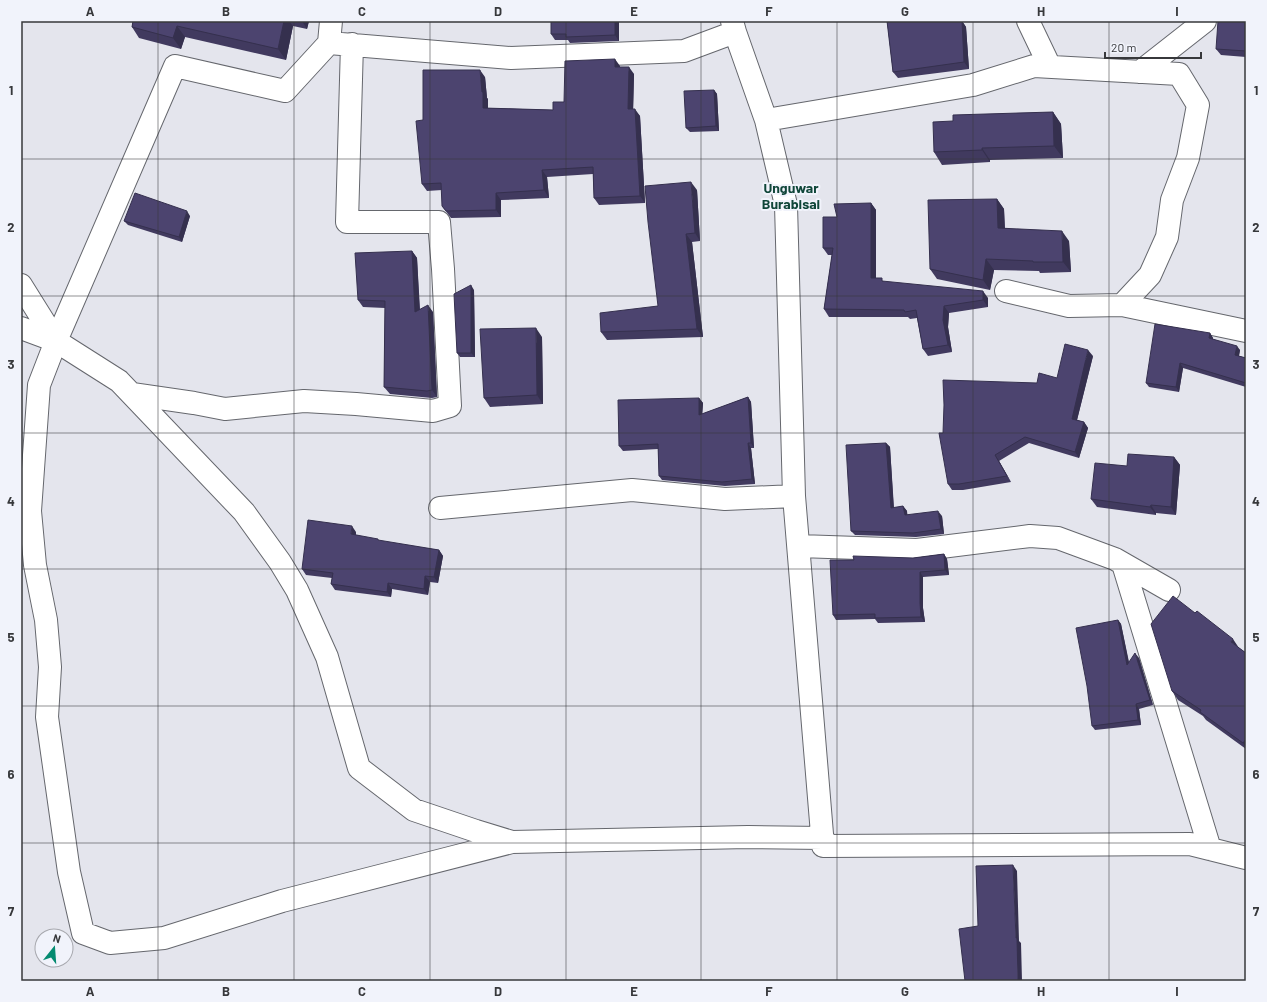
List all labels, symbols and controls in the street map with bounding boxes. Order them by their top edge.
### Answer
text: A [86,3,95,19]
text: B [222,3,230,19]
text: C [358,3,366,19]
text: D [494,3,502,19]
text: E [630,3,638,19]
text: F [765,3,773,19]
text: G [901,3,909,19]
text: H [1037,3,1045,19]
text: I [1175,3,1179,19]
scale bar [1105,34,1201,60]
text: 20 m [1111,40,1137,54]
text: 1 [9,82,13,98]
text: 1 [1254,82,1258,98]
district label: Unguwar Burabisai [762,179,820,212]
text: 2 [7,219,15,235]
text: 2 [1252,219,1260,235]
text: 3 [7,356,15,372]
text: 3 [1252,356,1260,372]
text: 4 [7,493,15,509]
text: 4 [1252,493,1260,509]
text: 5 [7,629,15,645]
text: 5 [1252,629,1260,645]
text: 6 [8,766,15,782]
text: 6 [1253,766,1260,782]
text: 7 [8,903,15,919]
text: 7 [1253,903,1260,919]
north arrow [34,928,74,968]
text: N [52,931,62,945]
text: A [86,983,95,999]
text: B [222,983,230,999]
text: C [358,983,366,999]
text: D [494,983,502,999]
text: E [630,983,638,999]
text: F [765,983,773,999]
text: G [901,983,909,999]
text: H [1037,983,1045,999]
text: I [1175,983,1179,999]

